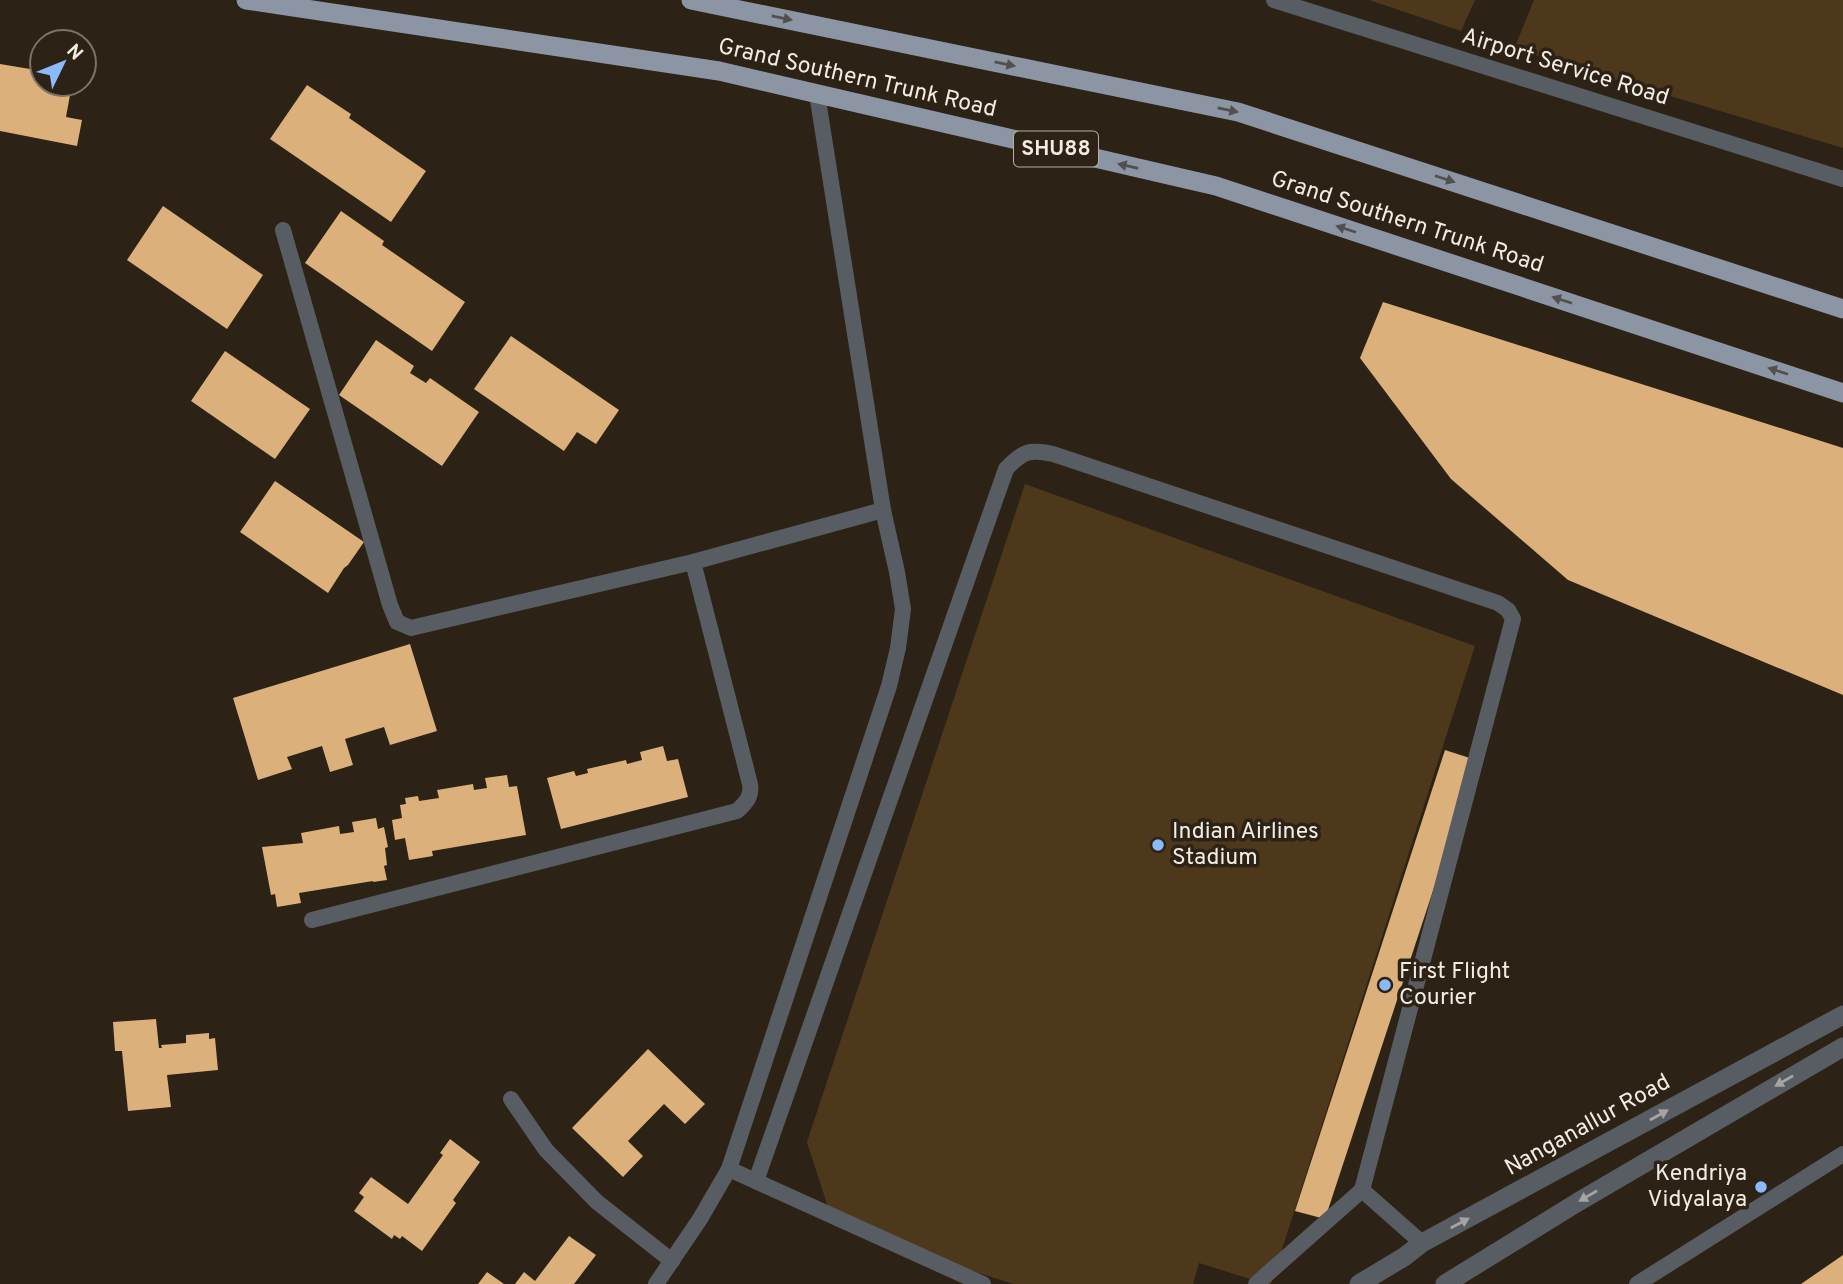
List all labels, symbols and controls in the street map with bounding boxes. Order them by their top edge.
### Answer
one-way arrow [771,13,793,24]
street label: Airport Service Road [1458,23,1672,113]
north arrow [28,28,98,98]
street label: Grand Southern Trunk Road [715,33,999,125]
text: N [61,40,87,66]
one-way arrow [994,59,1016,70]
one-way arrow [1217,105,1239,116]
road number: SHU88 [1014,132,1098,166]
one-way arrow [1117,160,1139,171]
street label: Grand Southern Trunk Road [1267,165,1547,281]
one-way arrow [1434,174,1455,185]
one-way arrow [1335,223,1356,234]
one-way arrow [1552,294,1573,305]
one-way arrow [1768,366,1789,376]
place label: Indian Airlines Stadium [1172,818,1319,873]
marker: Indian Airlines Stadium [1150,837,1166,853]
place label: First Flight Courier [1399,958,1510,1013]
marker: First Flight Courier [1377,977,1393,993]
street label: Nanganallur Road [1500,1069,1676,1183]
one-way arrow [1775,1075,1794,1087]
one-way arrow [1650,1109,1669,1121]
place label: Kendriya Vidyalaya [1648,1160,1747,1215]
marker: Kendriya Vidyalaya [1753,1179,1769,1195]
one-way arrow [1578,1190,1597,1202]
one-way arrow [1450,1218,1470,1230]

